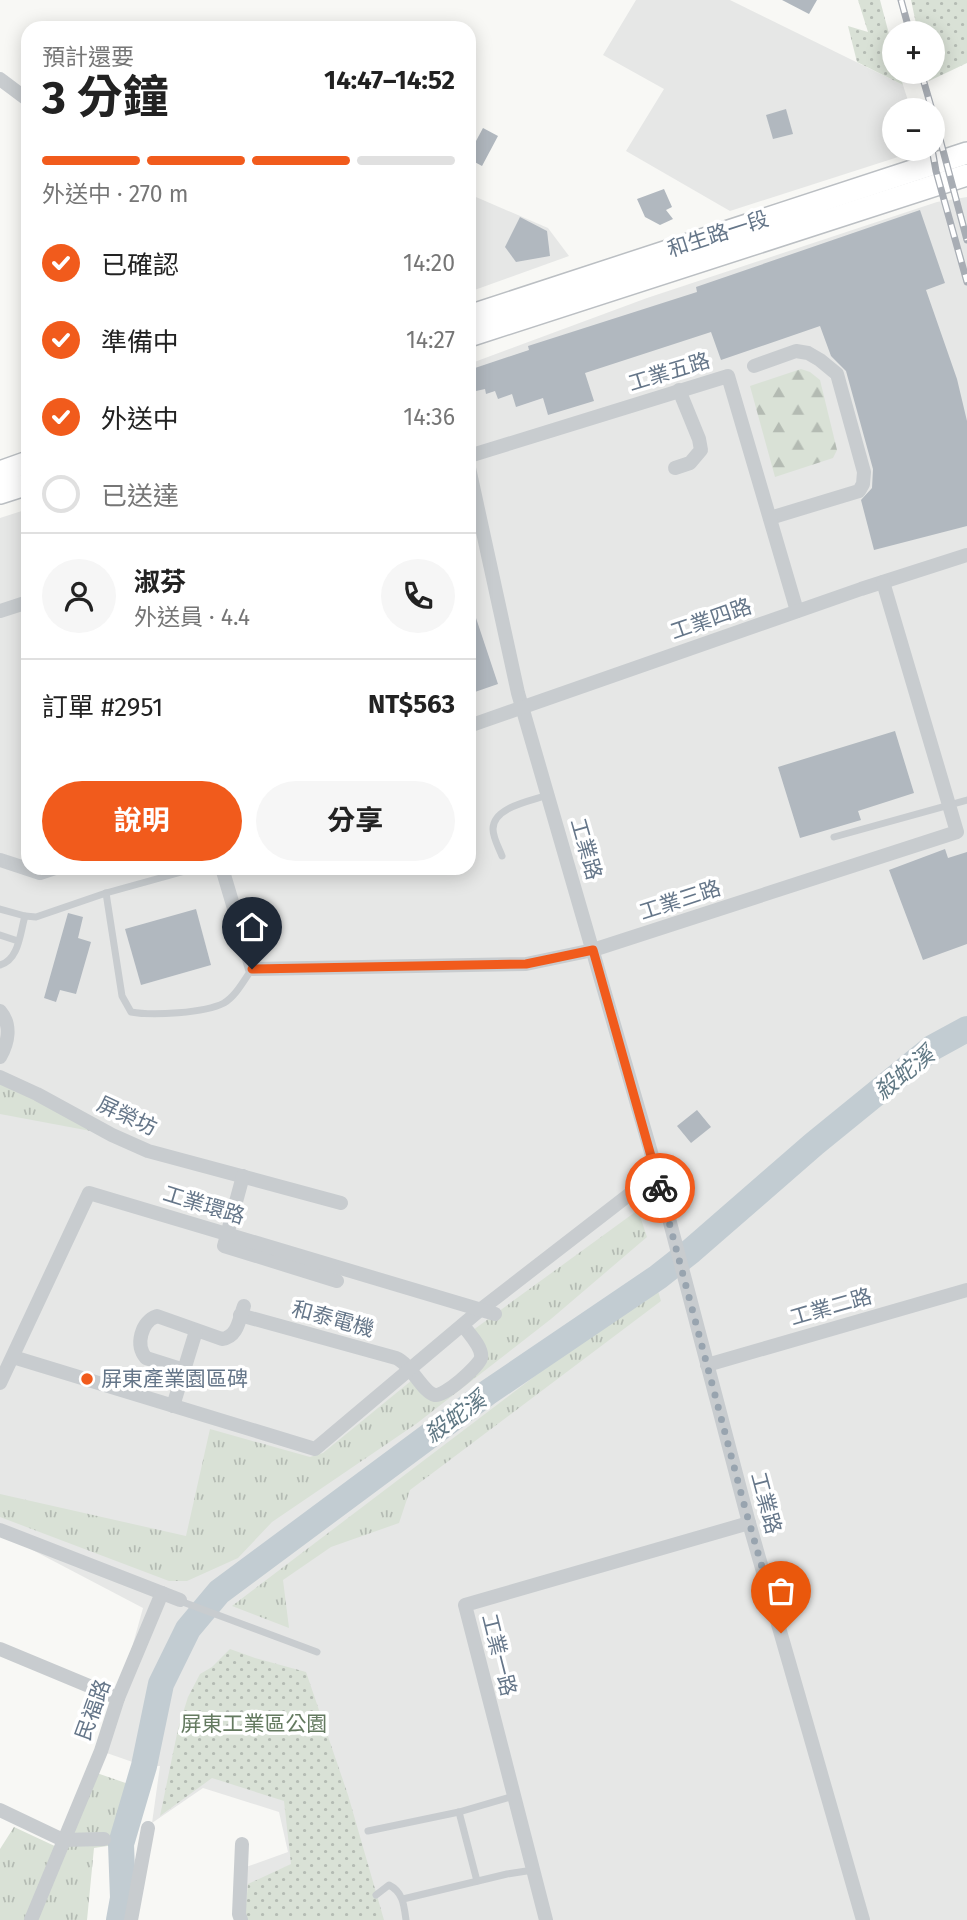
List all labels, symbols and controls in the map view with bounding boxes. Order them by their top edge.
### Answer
map controls [882,21,945,161]
button: + [882,21,945,84]
text: 預計還要 [42,43,134,71]
text: 14:47–14:52 [324,65,455,96]
text: 3 分鐘 [42,70,169,125]
button: − [882,98,945,161]
text: 外送中 · 270 m [42,180,188,208]
street label: 和生路一段 [664,205,772,263]
icon: check [42,244,80,282]
text: 14:20 [403,249,455,277]
text: 已確認 [101,250,179,281]
icon: check [42,321,80,359]
text: 14:27 [406,326,455,354]
text: 準備中 [101,327,179,358]
street label: 工業五路 [625,347,713,397]
icon: check [42,398,80,436]
text: 14:36 [403,403,455,431]
text: 外送中 [101,404,179,435]
text: 已送達 [101,481,179,512]
button: person [42,559,116,633]
button: phone [381,559,455,633]
text: 淑芬 [134,567,186,598]
street label: 工業四路 [667,593,755,645]
text: 外送員 · 4.4 [134,603,250,631]
text: NT$563 [368,689,455,720]
text: 訂單 #2951 [42,692,163,723]
button: 說明 [42,781,242,861]
button: 分享 [256,781,455,861]
street label: 工業路 [565,815,607,883]
street label: 工業三路 [636,875,724,925]
pin [222,897,282,969]
icon: home [233,908,271,946]
water label: 殺蛇溪 [868,1039,942,1106]
street label: 屏榮坊 [93,1091,161,1141]
courier [625,1153,695,1223]
icon: bike [641,1169,679,1207]
street label: 工業環路 [160,1180,248,1230]
street label: 工業二路 [787,1283,875,1331]
street label: 和泰電機 [289,1296,377,1342]
place label: 屏東產業園區碑 [101,1366,248,1392]
marker: 屏東產業園區碑 [79,1371,95,1387]
water label: 殺蛇溪 [419,1384,494,1449]
street label: 工業路 [745,1469,787,1537]
pin [751,1561,811,1633]
icon: bag [762,1572,800,1610]
street label: 工業一路 [476,1611,522,1699]
street label: 民福路 [70,1676,116,1744]
park label: 屏東工業區公園 [181,1711,328,1737]

